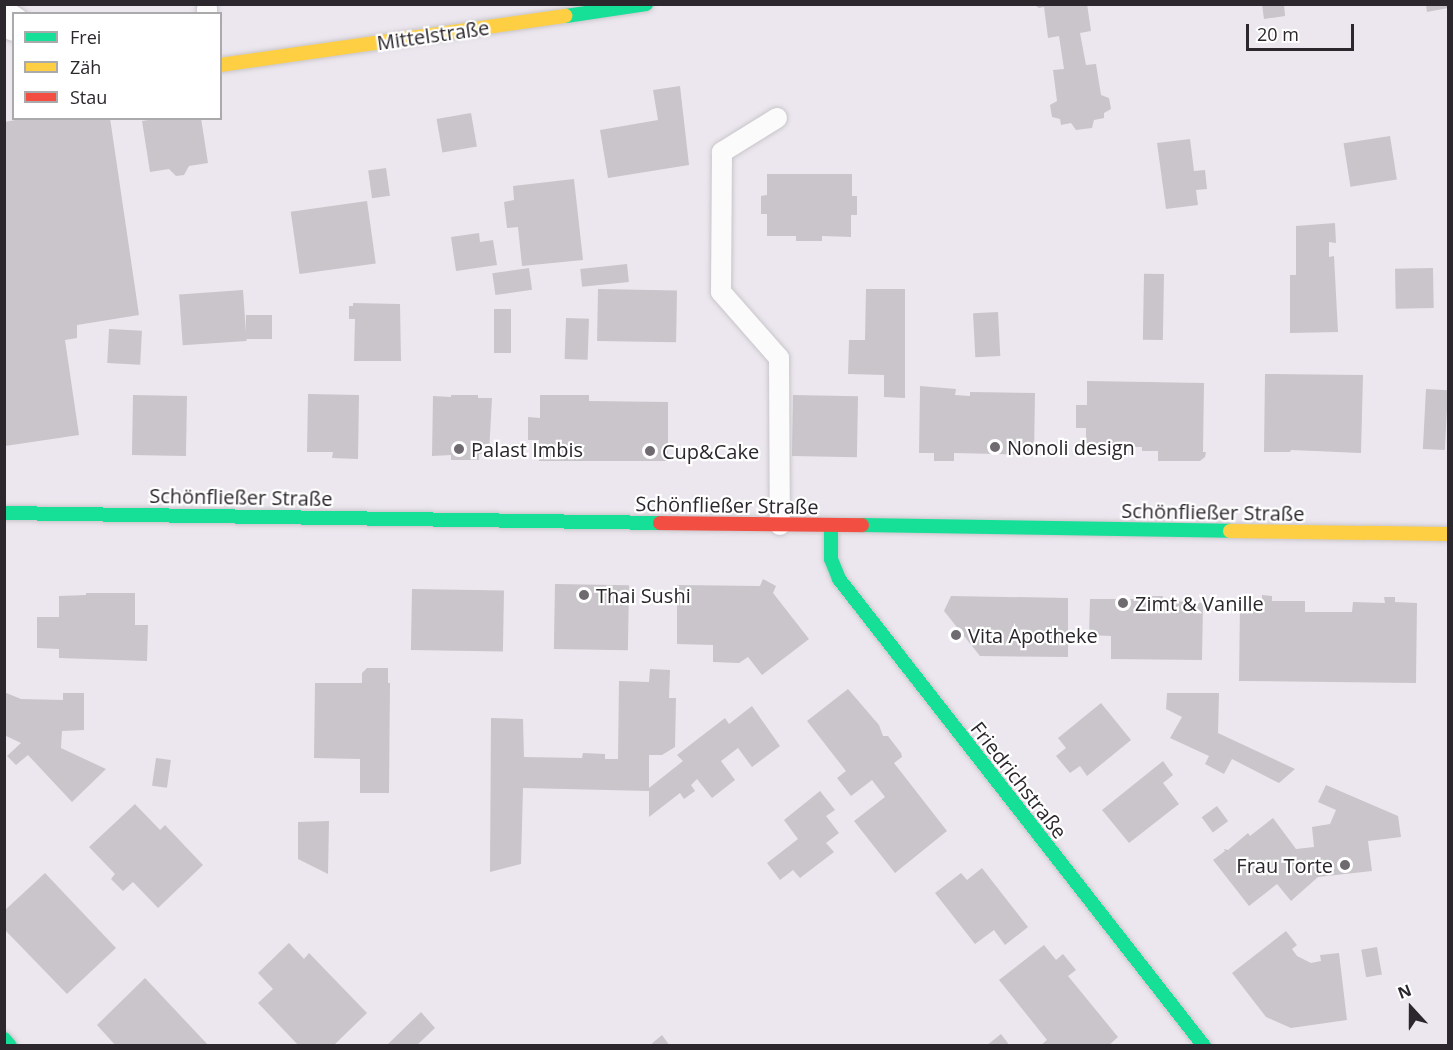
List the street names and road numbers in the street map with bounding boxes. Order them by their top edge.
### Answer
street label: Mittelstraße [375,15,491,55]
street label: Schönfließer Straße [149,483,333,511]
street label: Schönfließer Straße [635,491,819,519]
street label: Schönfließer Straße [1121,498,1305,526]
street label: Friedrichstraße [966,717,1072,843]

